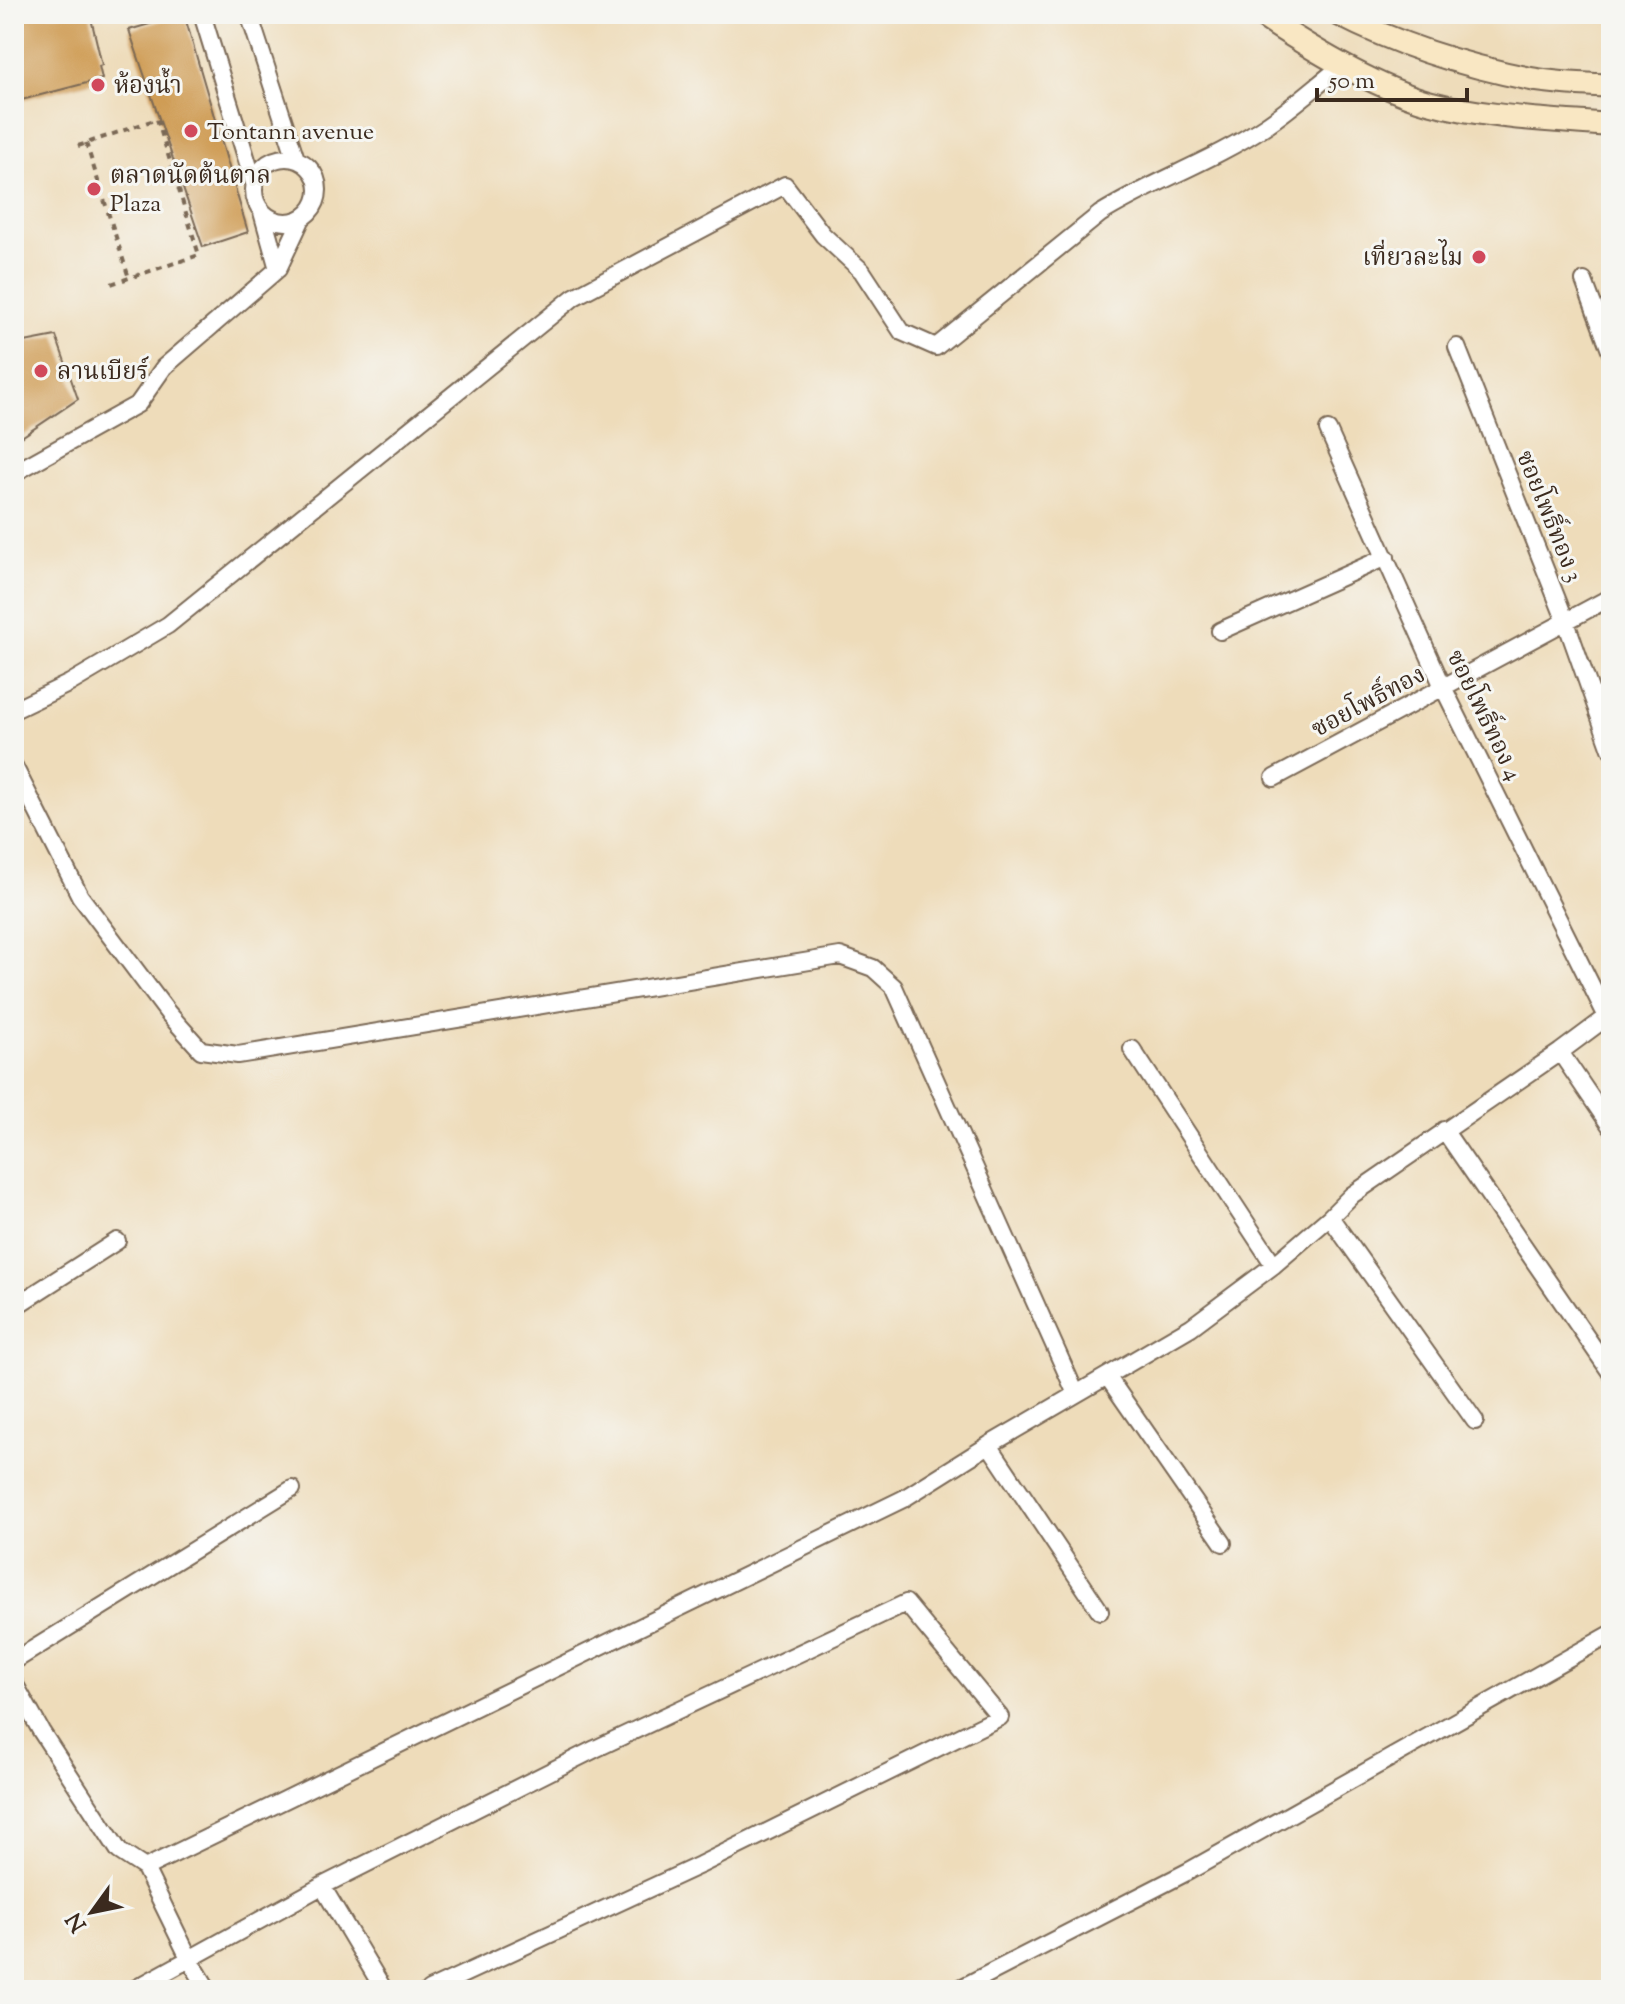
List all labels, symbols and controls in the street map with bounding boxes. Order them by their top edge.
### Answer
scale bar [1317,52,1467,102]
text: 50 m [1327,65,1375,99]
place label: ห้องน้ำ [114,67,182,104]
marker: ห้องน้ำ [89,76,107,94]
place label: Tontann avenue [207,116,374,150]
marker: Tontann avenue [182,122,200,140]
place label: ตลาดนัดต้นตาล Plaza [110,160,271,222]
marker: ตลาดนัดต้นตาล Plaza [85,180,103,198]
place label: เที่ยวละไม [1363,239,1463,276]
marker: เที่ยวละไม [1470,248,1488,266]
place label: ลานเบียร์ [57,355,149,390]
marker: ลานเบียร์ [32,362,50,380]
street label: ซอยโพธิ์ทอง 3 [1506,445,1593,588]
street label: ซอยโพธิ์ทอง 4 [1437,643,1532,787]
street label: ซอยโพธิ์ทอง [1305,656,1432,747]
north arrow [52,1872,132,1952]
text: N [59,1905,96,1937]

